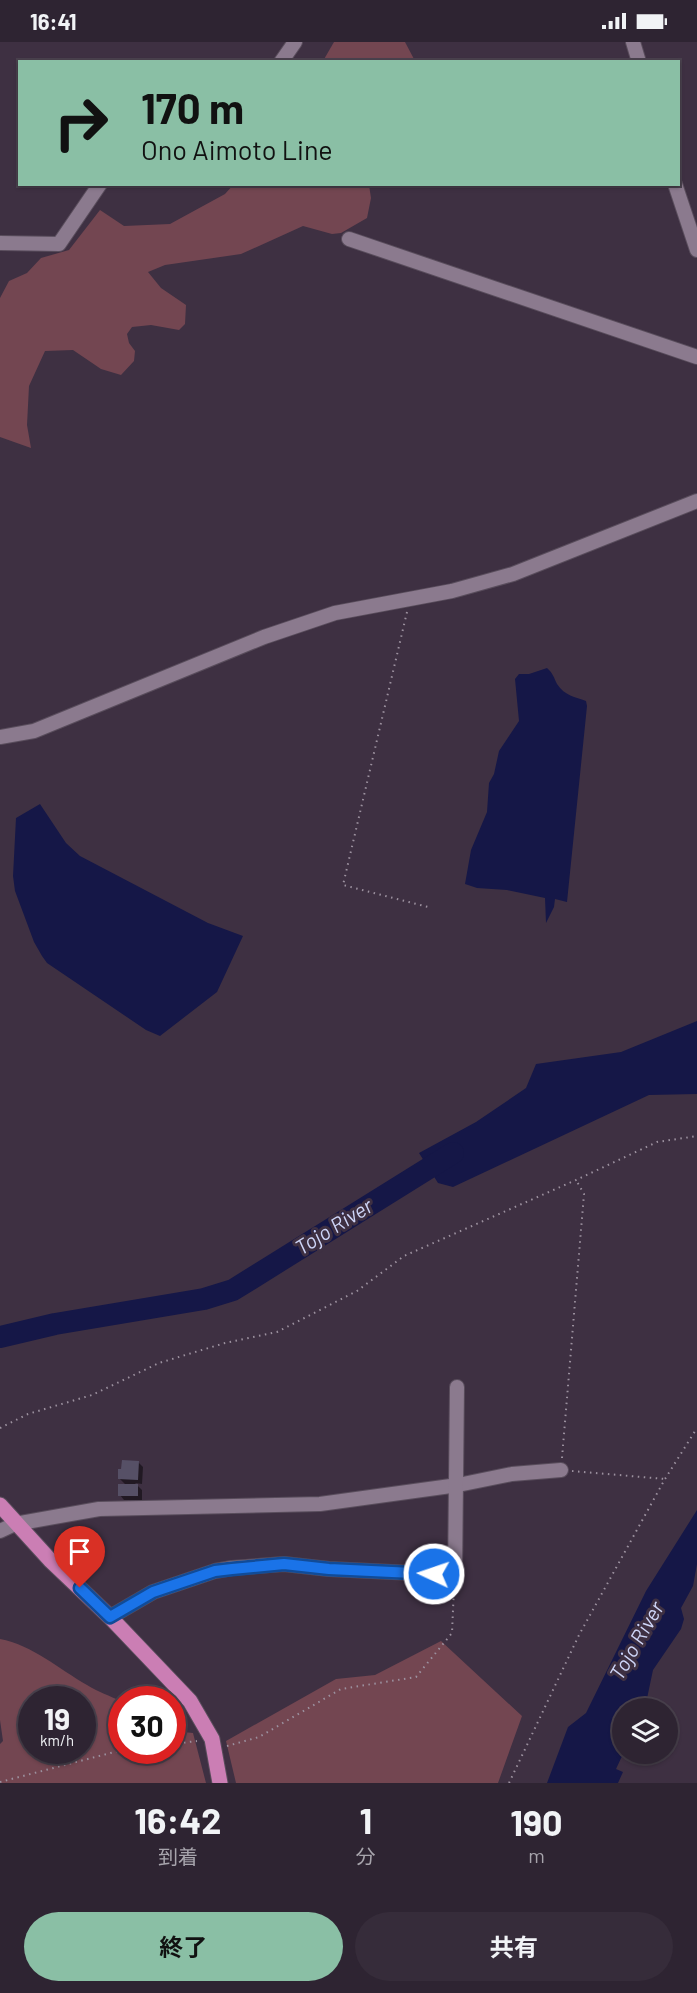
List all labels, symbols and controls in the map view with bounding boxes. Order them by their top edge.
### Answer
text: 16:41 [30,8,77,34]
text: 170 m [141,82,244,132]
icon: right [42,84,120,162]
text: Ono Aimoto Line [141,133,333,165]
water label: Tojo River [290,1192,377,1259]
pin [54,1526,105,1588]
icon: arrive [63,1535,96,1568]
position arrow [402,1542,466,1606]
water label: Tojo River [603,1596,668,1684]
speed limit sign: 30 [108,1686,186,1764]
map controls [612,1698,678,1764]
button: layers [612,1698,678,1764]
text: 19 [44,1700,70,1736]
text: km/h [40,1731,74,1749]
text: 16:42 [134,1798,221,1841]
text: 1 [359,1798,372,1841]
text: 190 [510,1800,563,1843]
text: m [528,1843,545,1867]
text: 到着 [158,1844,198,1868]
text: 分 [356,1844,376,1868]
button: 終了 [24,1912,343,1981]
button: 共有 [355,1912,673,1981]

